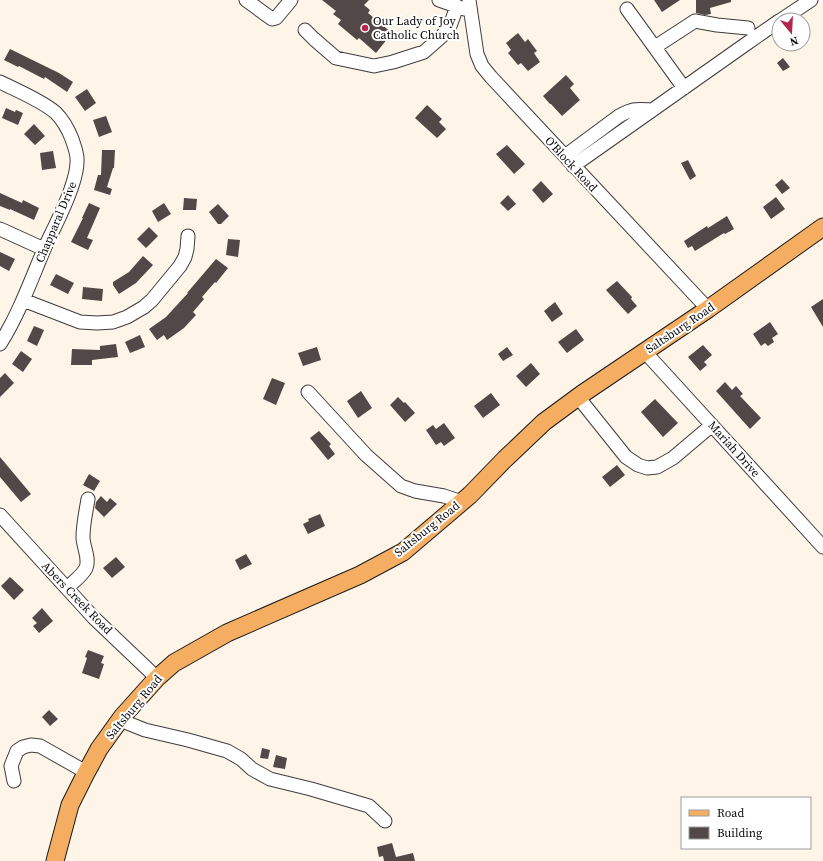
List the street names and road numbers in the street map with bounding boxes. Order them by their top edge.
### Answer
street label: O'Block Road [541,133,601,195]
street label: Chapparal Drive [32,179,80,265]
street label: Saltsburg Road [642,299,718,357]
street label: Mariah Drive [705,418,763,480]
street label: Saltsburg Road [391,498,463,560]
street label: Abers Creek Road [38,558,116,638]
street label: Saltsburg Road [102,671,166,743]

